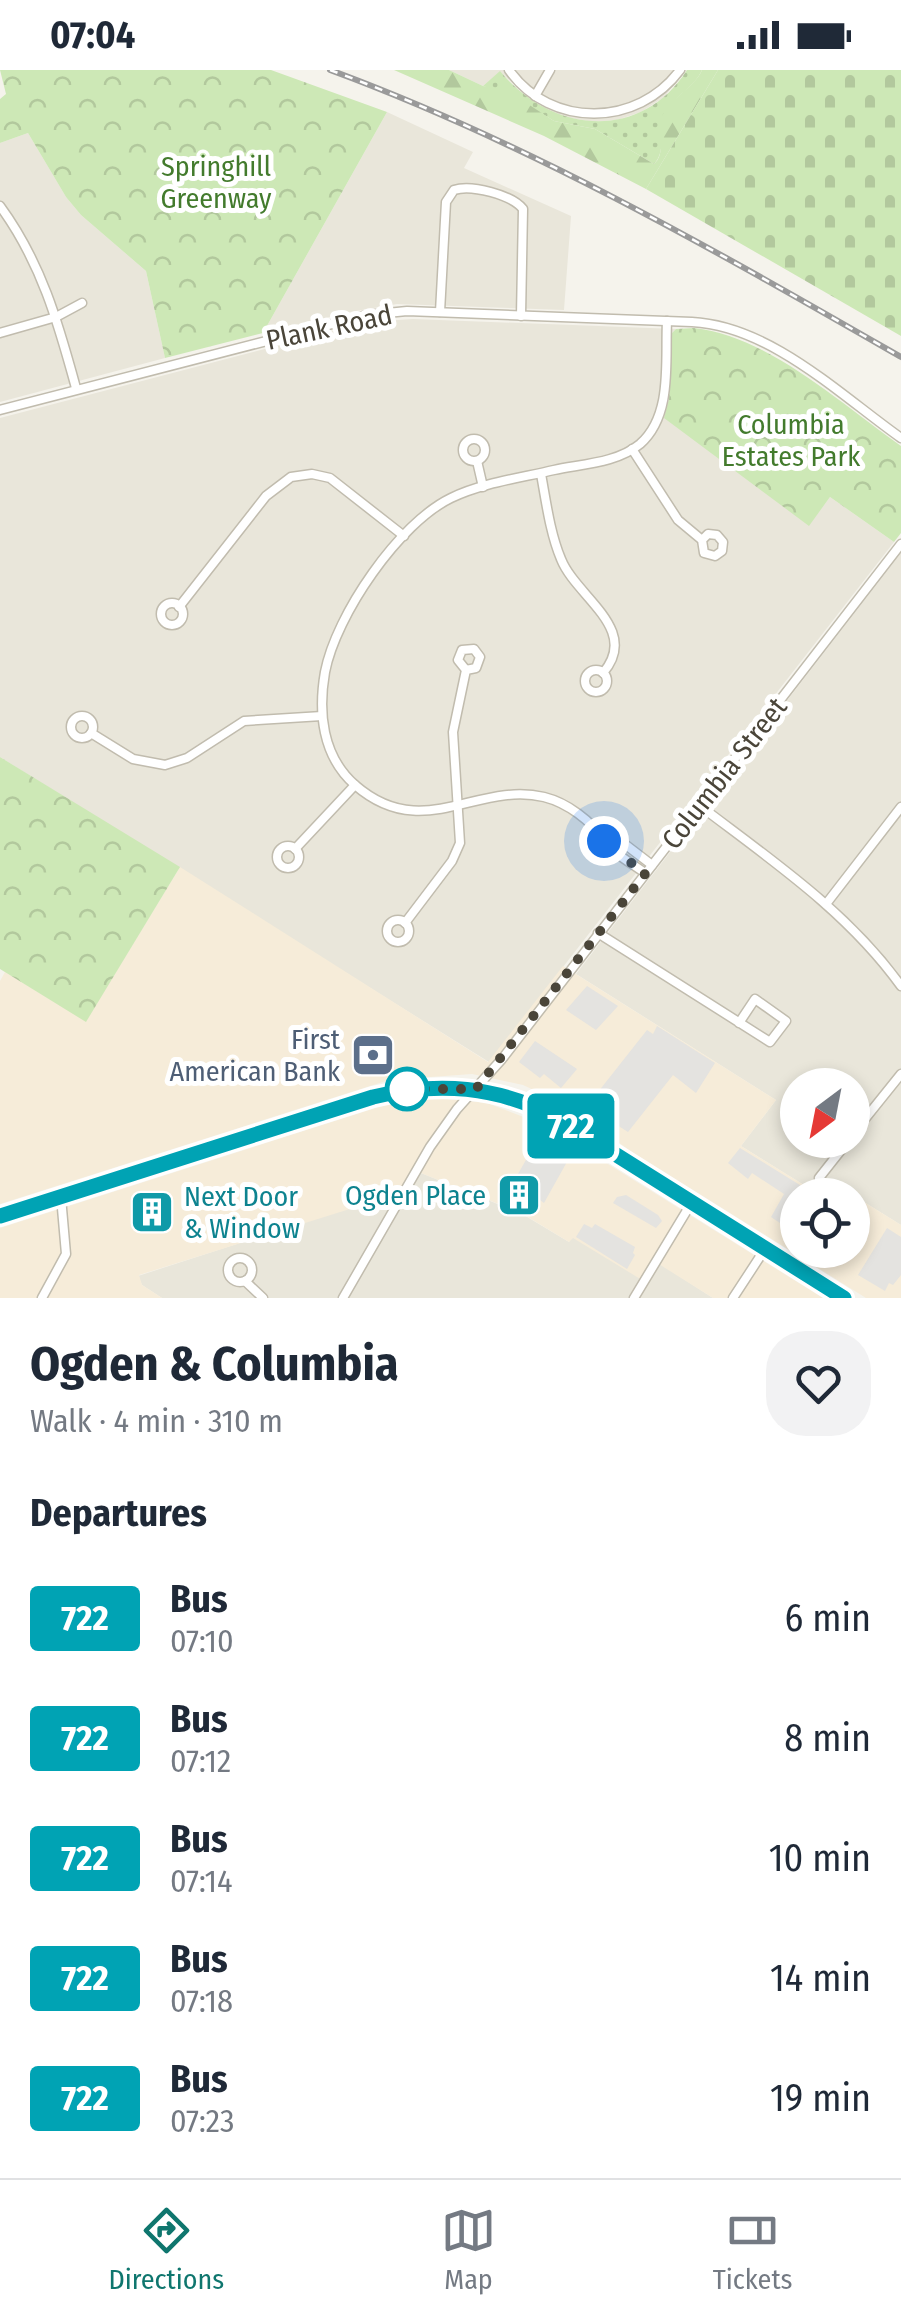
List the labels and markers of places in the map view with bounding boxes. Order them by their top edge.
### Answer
place label: First American Bank [169,1023,341,1088]
bank icon: First American Bank [350,1032,396,1078]
unlabelled marker [386,1068,428,1110]
building icon: Ogden Place [496,1172,542,1218]
place label: Ogden Place [345,1179,486,1212]
place label: Next Door & Window [184,1180,300,1245]
building icon: Next Door & Window [129,1189,175,1235]

